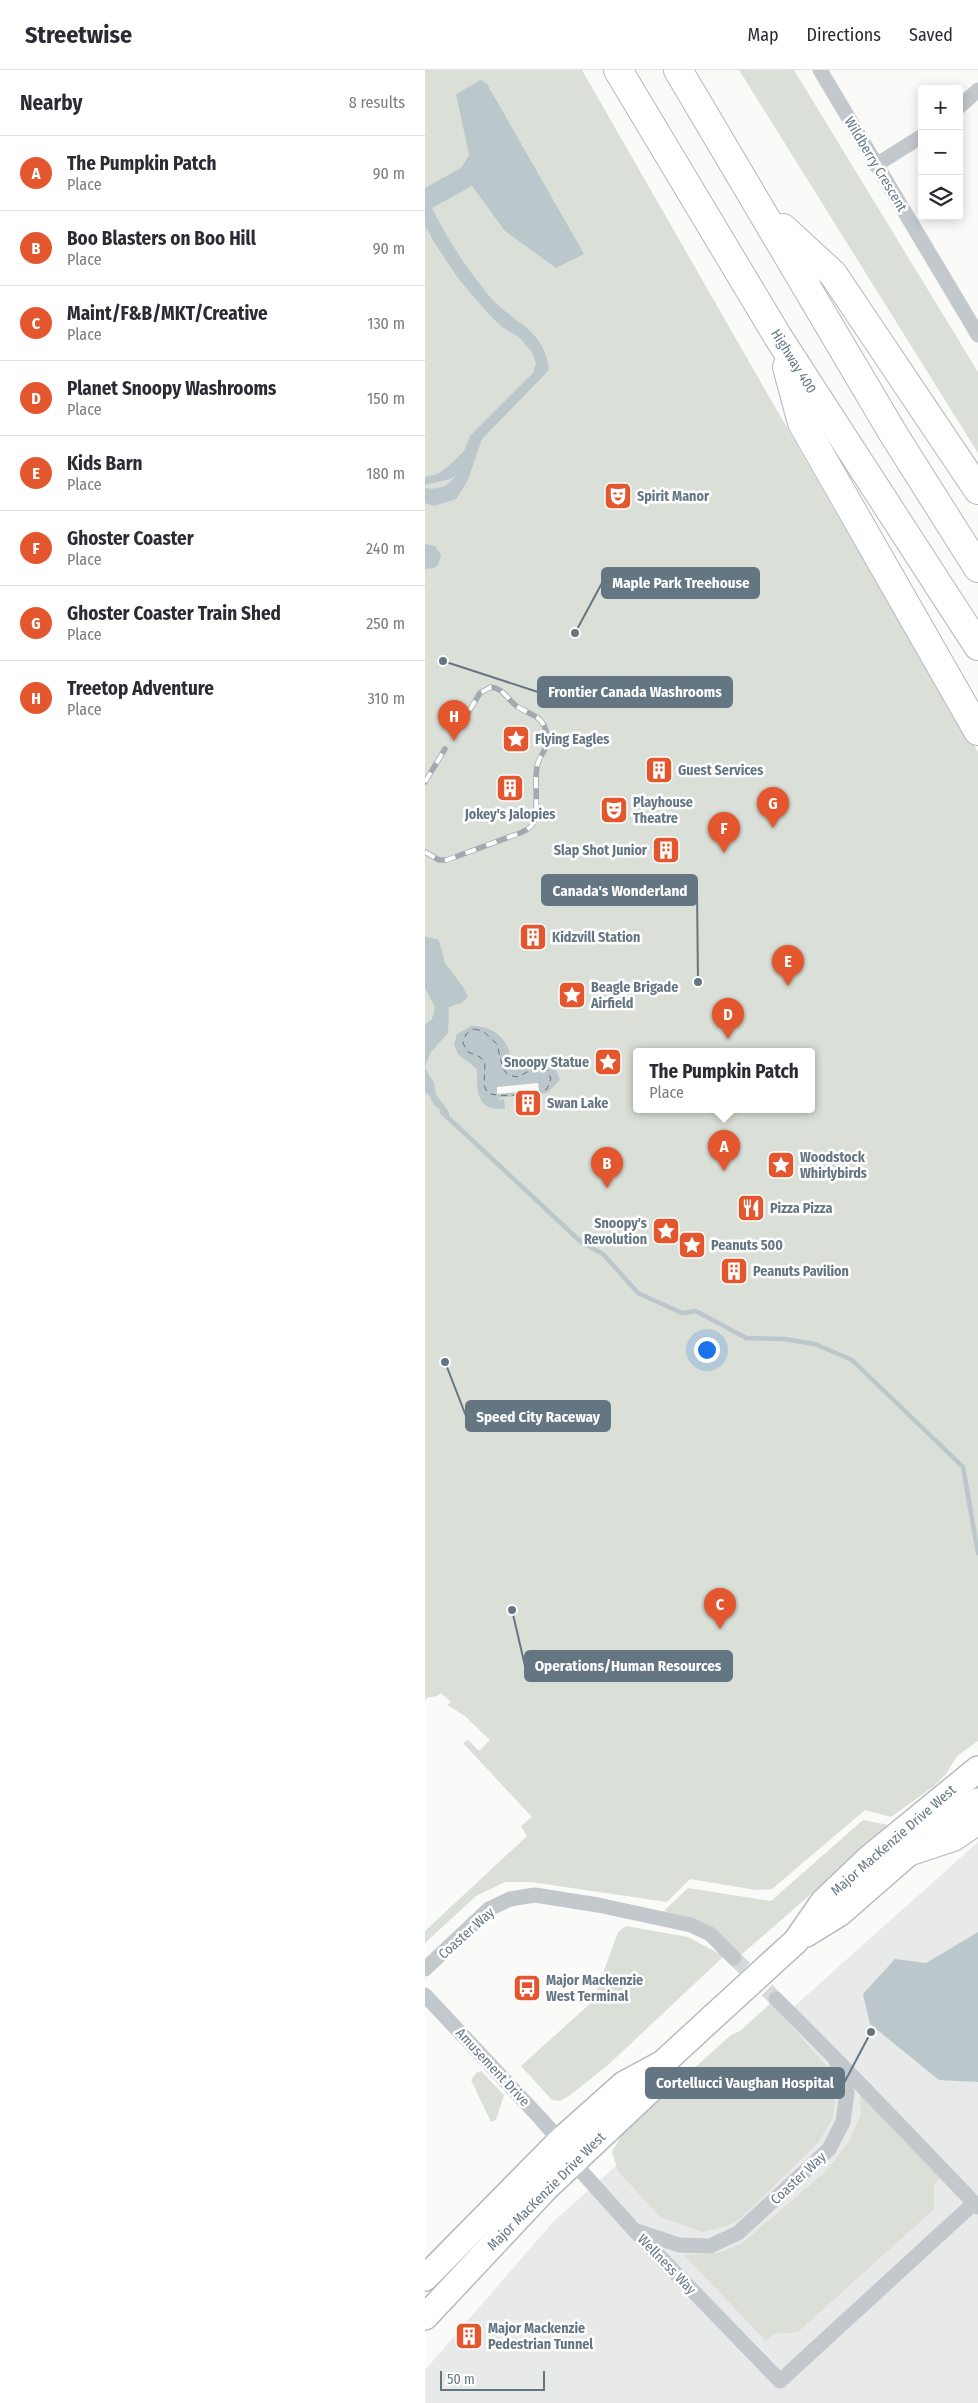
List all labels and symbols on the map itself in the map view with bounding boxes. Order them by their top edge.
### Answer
street label: Wildberry Crescent [841,114,911,215]
street label: Highway 400 [767,326,820,397]
theatre icon: Spirit Manor [603,481,633,511]
place label: Spirit Manor [637,488,710,505]
callout: Maple Park Treehouse [602,568,759,598]
text: Maple Park Treehouse [612,574,750,592]
callout: Frontier Canada Washrooms [538,677,732,707]
text: Frontier Canada Washrooms [548,683,722,701]
pin: H [438,700,470,741]
place icon: Flying Eagles [501,724,531,754]
place label: Flying Eagles [535,731,609,748]
building icon: Guest Services [644,755,674,785]
place label: Guest Services [678,762,763,779]
building icon: Jokey's Jalopies [495,773,525,803]
pin: G [757,787,789,828]
place label: Playhouse Theatre [633,794,693,827]
theatre icon: Playhouse Theatre [599,795,629,825]
place label: Jokey's Jalopies [464,806,555,823]
pin: F [708,812,740,853]
building icon: Slap Shot Junior [651,835,681,865]
place label: Slap Shot Junior [554,842,648,859]
callout: Canada's Wonderland [542,875,697,905]
text: Canada's Wonderland [553,882,687,900]
building icon: Kidzvill Station [518,922,548,952]
place label: Kidzvill Station [552,929,640,946]
pin: E [772,945,804,986]
place label: Beagle Brigade Airfield [590,979,678,1012]
place icon: Beagle Brigade Airfield [557,980,587,1010]
pin: D [712,998,744,1039]
place icon: Snoopy Statue [593,1047,623,1077]
place label: Snoopy Statue [504,1054,589,1071]
building icon: Swan Lake [513,1088,543,1118]
place label: Swan Lake [547,1095,608,1112]
pin: A [708,1130,740,1171]
pin: B [591,1147,623,1188]
place label: Woodstock Whirlybirds [800,1149,867,1182]
place icon: Woodstock Whirlybirds [766,1150,796,1180]
restaurant icon: Pizza Pizza [736,1193,766,1223]
place label: Pizza Pizza [770,1200,832,1217]
place label: Snoopy's Revolution [584,1215,647,1248]
place icon: Snoopy's Revolution [651,1216,681,1246]
place icon: Peanuts 500 [677,1230,707,1260]
place label: Peanuts 500 [711,1237,783,1254]
building icon: Peanuts Pavilion [719,1256,749,1286]
place label: Peanuts Pavilion [753,1263,849,1280]
your location [694,1337,720,1363]
callout: Speed City Raceway [466,1401,610,1431]
text: Speed City Raceway [476,1408,601,1426]
pin: C [704,1588,736,1629]
callout: Operations/Human Resources [525,1651,732,1681]
text: Operations/Human Resources [535,1657,722,1675]
street label: Major MacKenzie Drive West [827,1781,960,1899]
street label: Coaster Way [435,1903,498,1963]
place label: Major Mackenzie West Terminal [546,1972,643,2005]
bus stop icon: Major Mackenzie West Terminal [512,1973,542,2003]
street label: Amusement Drive [452,2025,533,2110]
callout: Cortellucci Vaughan Hospital [646,2068,844,2098]
text: Cortellucci Vaughan Hospital [656,2074,835,2092]
street label: Major MacKenzie Drive West [484,2128,609,2254]
street label: Coaster Way [767,2148,830,2208]
street label: Wellness Way [634,2231,700,2298]
place label: Major Mackenzie Pedestrian Tunnel [488,2320,593,2353]
building icon: Major Mackenzie Pedestrian Tunnel [454,2321,484,2351]
scale bar [440,2368,545,2391]

